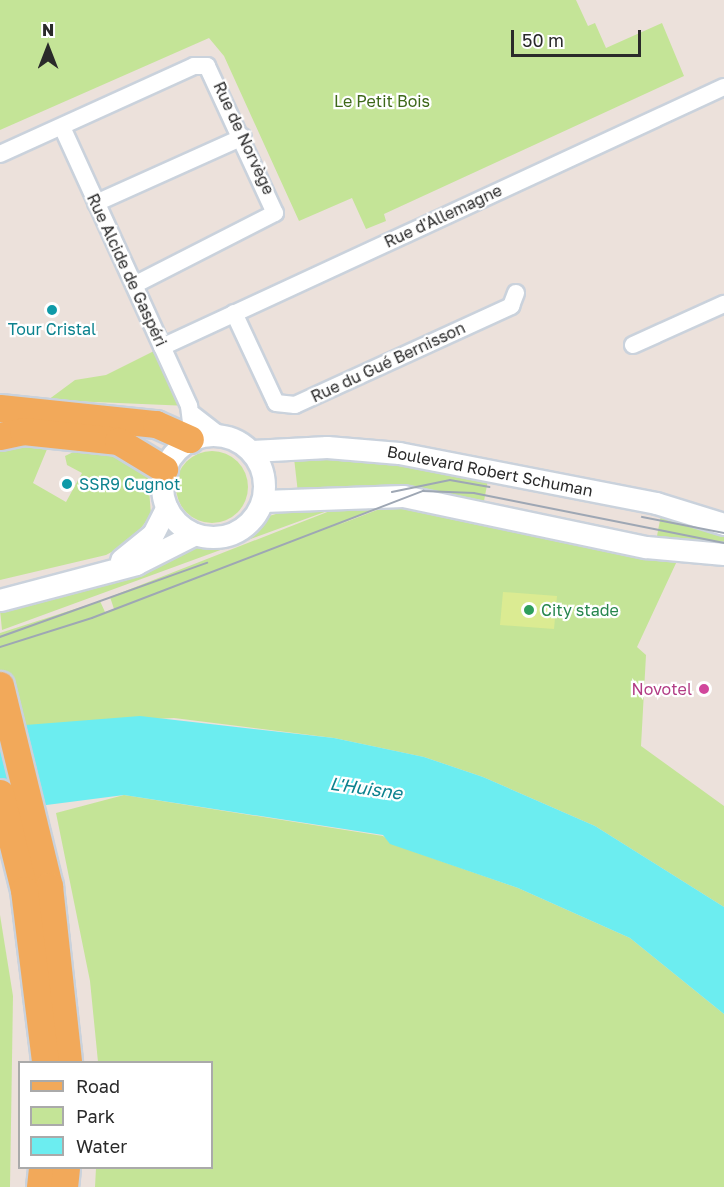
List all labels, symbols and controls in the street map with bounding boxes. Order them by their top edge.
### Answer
north arrow [18,18,78,78]
scale bar [514,18,644,56]
text: N [42,20,54,40]
text: 50 m [522,29,564,51]
street label: Rue de Norvège [209,79,279,197]
park label: Le Petit Bois [334,91,430,111]
street label: Rue d'Allemagne [381,180,505,252]
street label: Rue Alcide de Gaspéri [83,190,171,350]
marker: Tour Cristal [45,303,59,317]
street label: Rue du Gué Bernisson [308,318,468,406]
place label: Tour Cristal [8,319,96,339]
street label: Boulevard Robert Schuman [385,442,595,500]
place label: SSR9 Cugnot [79,474,180,494]
marker: SSR9 Cugnot [60,477,74,491]
place label: City stade [541,600,619,620]
marker: City stade [522,603,536,617]
place label: Novotel [632,679,692,699]
marker: Novotel [697,682,711,696]
water label: L'Huisne [328,772,404,804]
legend [18,1061,213,1169]
text: Road [76,1075,120,1097]
text: Park [76,1105,115,1127]
text: Water [76,1135,127,1157]

